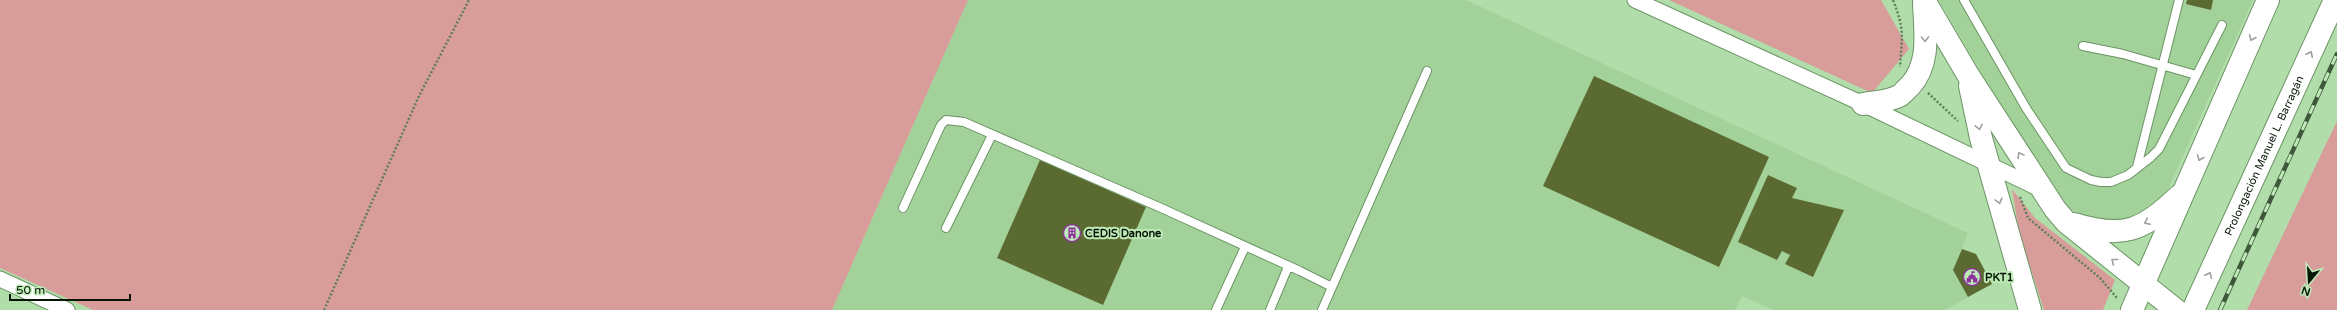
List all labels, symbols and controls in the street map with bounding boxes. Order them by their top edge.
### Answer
one-way arrow [2248,35,2256,42]
one-way arrow [1921,36,1929,42]
one-way arrow [2305,51,2313,59]
street label: Prolongación Manuel L. Barragán [2222,73,2306,238]
one-way arrow [1974,123,1982,130]
one-way arrow [2017,152,2024,159]
one-way arrow [2197,153,2205,161]
one-way arrow [1994,198,2003,205]
one-way arrow [2144,218,2151,225]
building icon: CEDIS Danone [1062,223,1082,243]
place label: CEDIS Danone [1085,227,1162,240]
one-way arrow [2111,258,2118,265]
north arrow [2289,262,2329,302]
public building icon: PKT1 [1962,267,1982,287]
place label: PKT1 [1985,271,2013,284]
one-way arrow [2205,271,2213,278]
scale bar [10,276,130,302]
text: 50 m [16,283,45,297]
text: N [2300,283,2312,299]

